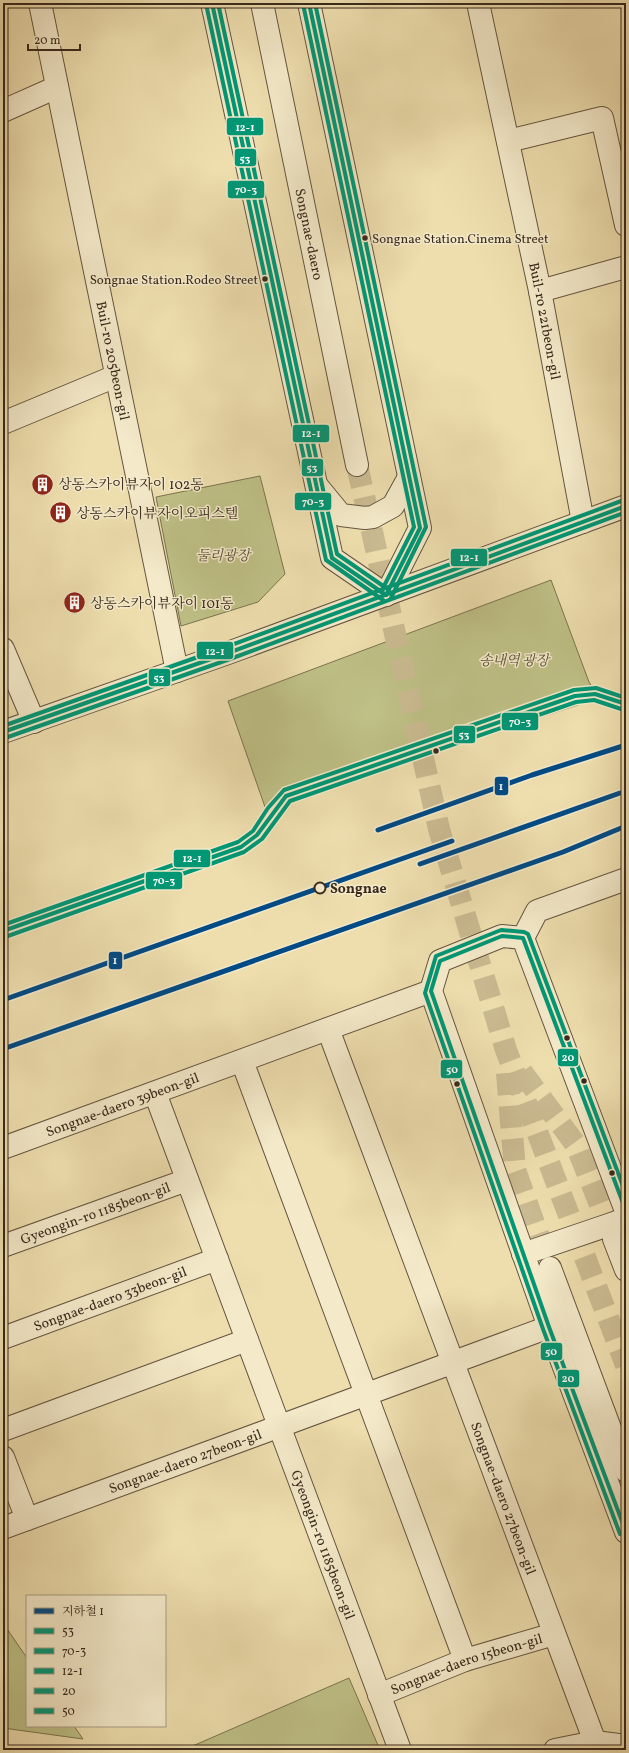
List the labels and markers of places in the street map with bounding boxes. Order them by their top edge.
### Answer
place label: Songnae Station.Cinema Street [372,231,549,249]
marker: Songnae Station.Cinema Street [360,233,370,243]
place label: Songnae Station.Rodeo Street [90,272,258,290]
marker: Songnae Station.Rodeo Street [260,274,270,284]
building icon: 상동스카이뷰자이 102동 [29,471,55,497]
place label: 상동스카이뷰자이 102동 [58,476,204,495]
building icon: 상동스카이뷰자이오피스텔 [48,500,74,526]
place label: 상동스카이뷰자이오피스텔 [76,505,238,524]
building icon: 상동스카이뷰자이 101동 [61,590,87,616]
place label: 상동스카이뷰자이 101동 [90,595,234,614]
unlabelled marker [431,746,441,756]
place label: Songnae [330,880,387,899]
marker: Songnae [313,881,327,895]
unlabelled marker [562,1033,572,1043]
unlabelled marker [579,1076,589,1086]
unlabelled marker [452,1079,462,1089]
unlabelled marker [607,1168,617,1178]

